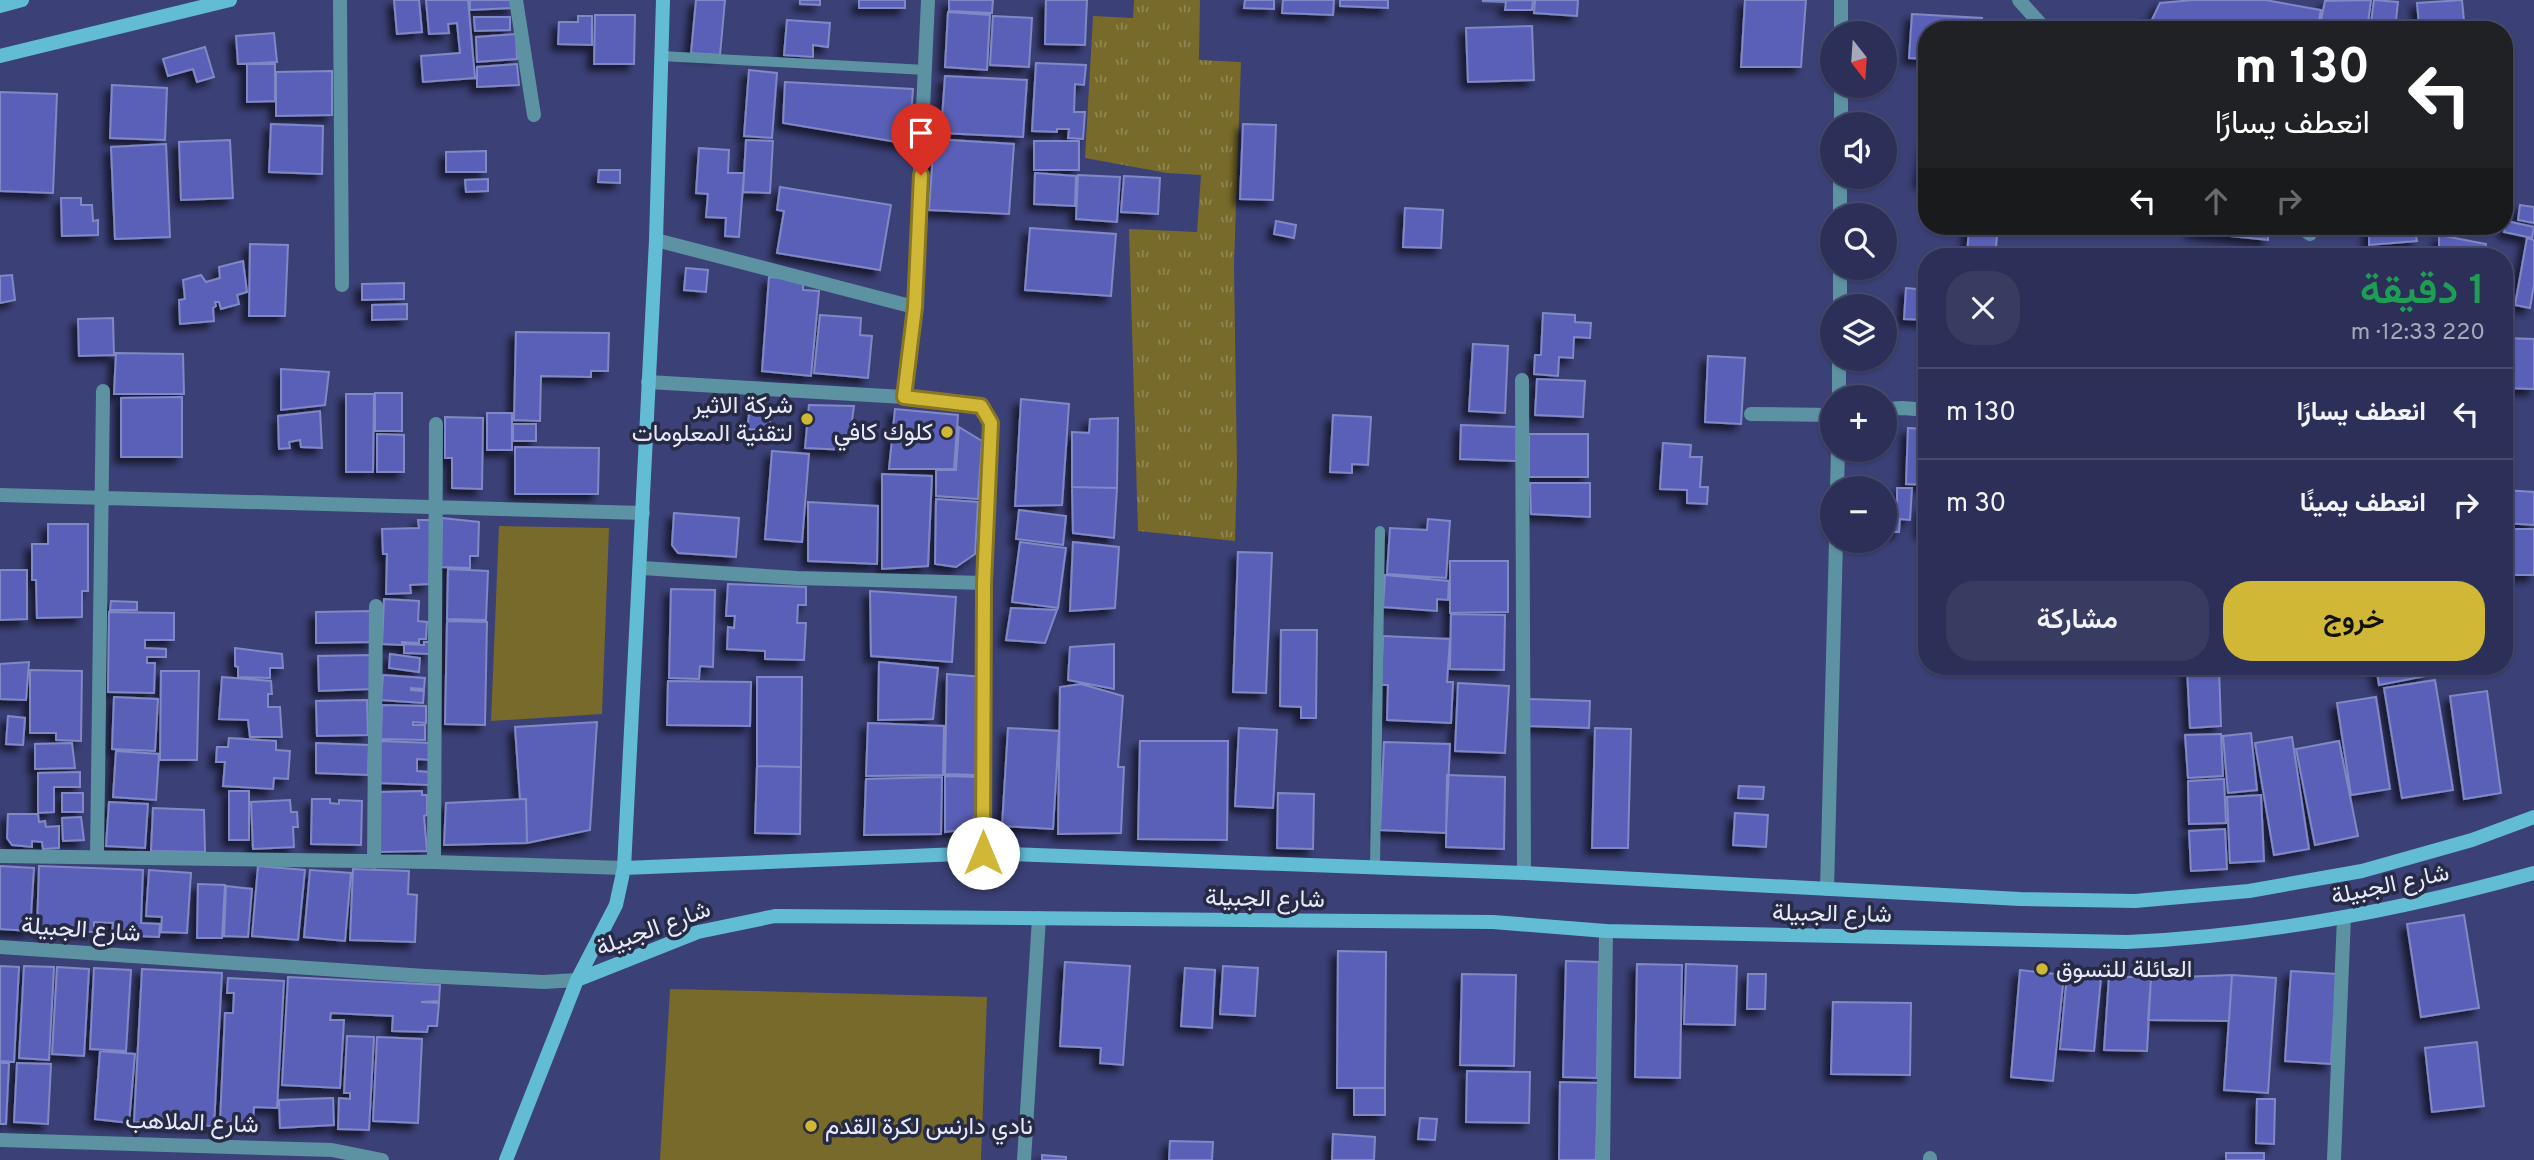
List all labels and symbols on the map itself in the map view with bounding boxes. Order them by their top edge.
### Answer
north arrow [1820,21,1897,98]
pin [891,103,951,175]
place label: شركة الاثير لتقنية المعلومات [632,392,793,450]
marker: شركة الاثير لتقنية المعلومات [799,411,815,427]
place label: كلوك كافي [834,419,933,451]
marker: كلوك كافي [939,424,955,440]
position arrow [946,816,1020,890]
street label: شارع الجبيلة [2329,859,2452,913]
street label: شارع الجبيلة [1205,884,1325,916]
street label: شارع الجبيلة [592,895,715,964]
street label: شارع الجبيلة [1772,899,1892,931]
street label: شارع الجبيلة [20,912,142,950]
place label: العائلة للتسوق [2056,956,2192,986]
marker: العائلة للتسوق [2034,961,2050,977]
street label: شارع الملاهب [125,1107,259,1141]
place label: نادي دارنس لكرة القدم [825,1113,1033,1145]
marker: نادي دارنس لكرة القدم [803,1118,819,1134]

